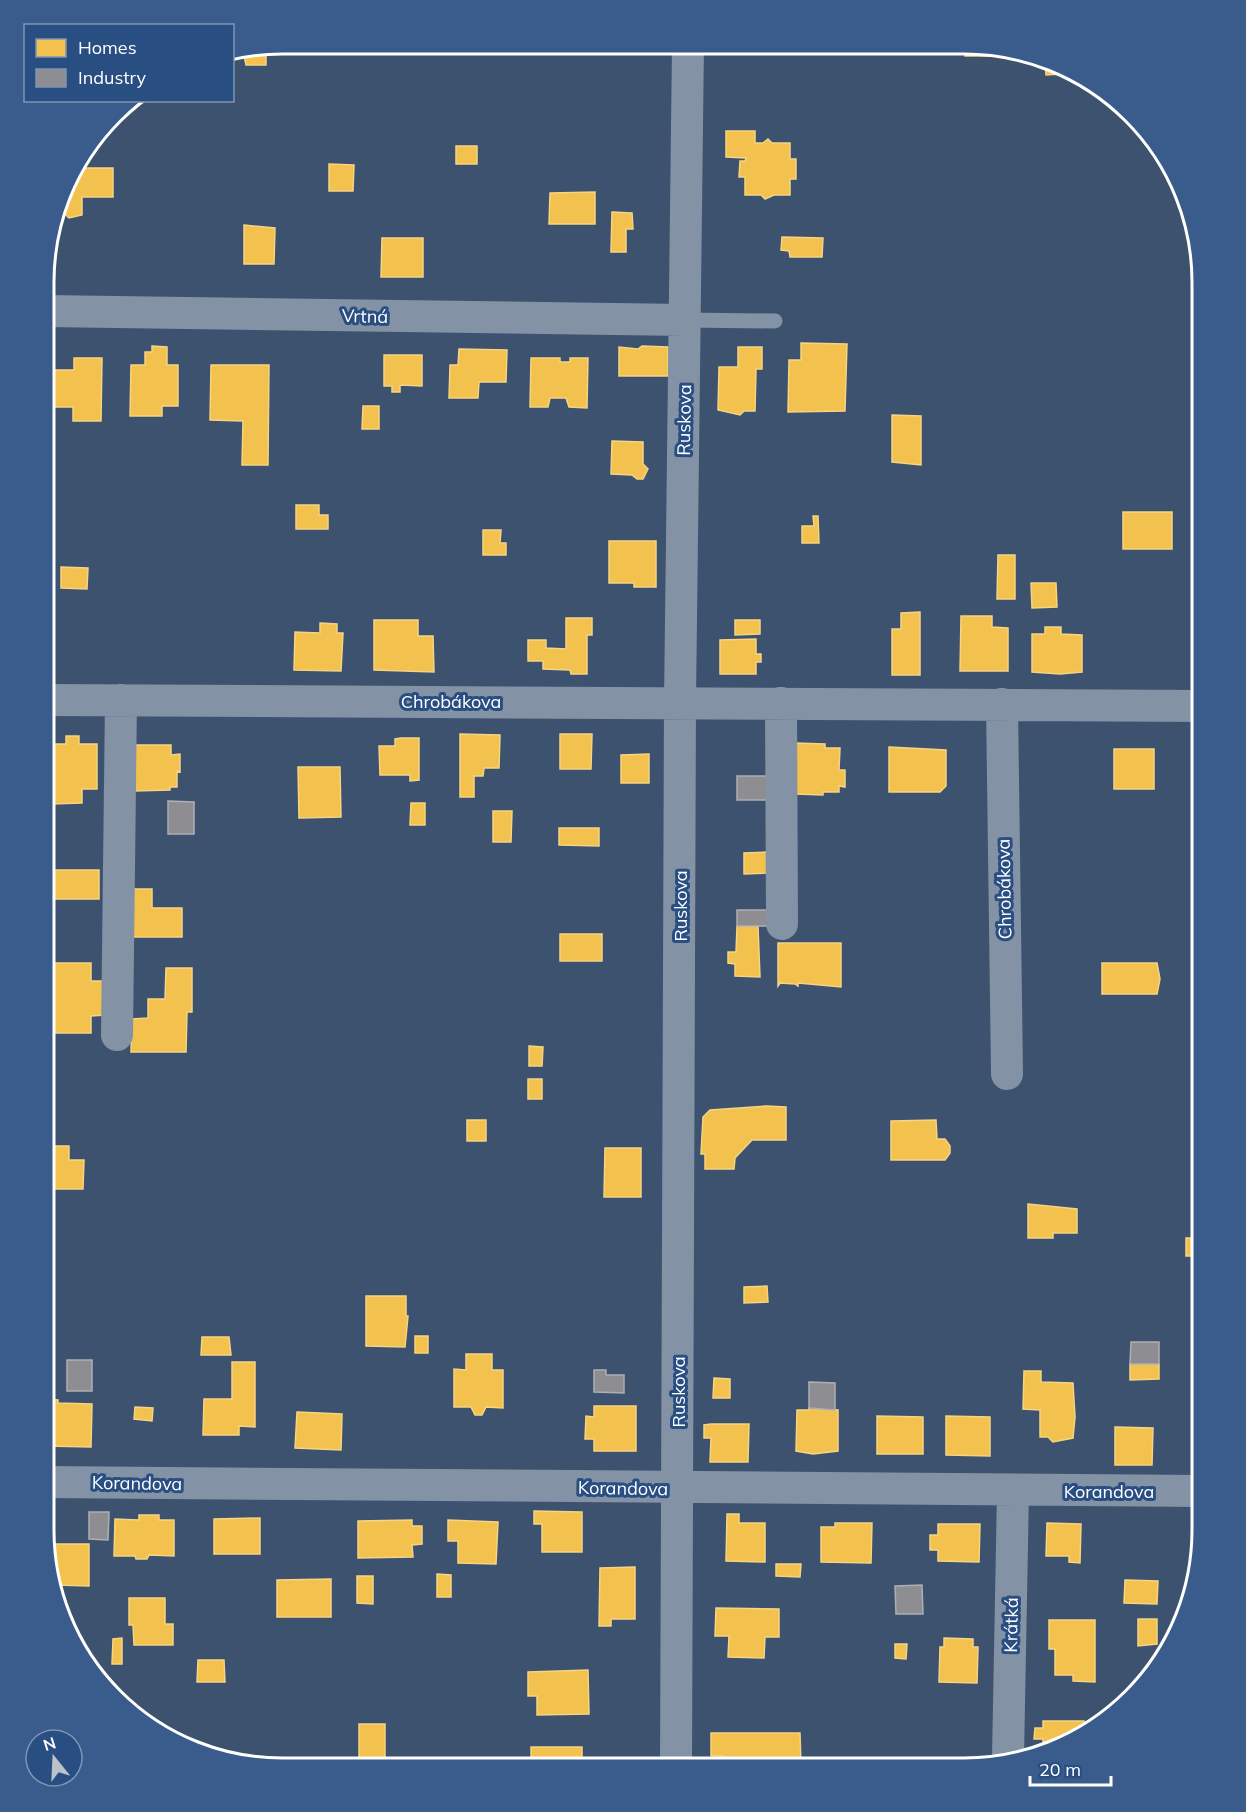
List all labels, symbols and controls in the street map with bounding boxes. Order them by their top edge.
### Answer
legend [24,24,234,102]
text: Homes [78,36,137,59]
text: Industry [78,66,147,89]
street label: Vrtná [342,304,388,328]
street label: Ruskova [672,384,696,456]
street label: Chrobákova [401,690,501,713]
street label: Chrobákova [992,839,1016,939]
street label: Ruskova [669,870,692,942]
street label: Ruskova [667,1356,690,1428]
street label: Korandova [92,1471,182,1495]
street label: Korandova [578,1476,668,1500]
street label: Korandova [1064,1480,1154,1503]
street label: Krátká [999,1597,1023,1653]
north arrow [24,1728,84,1788]
text: N [41,1732,58,1755]
scale bar [1030,1749,1111,1787]
text: 20 m [1039,1758,1081,1781]

